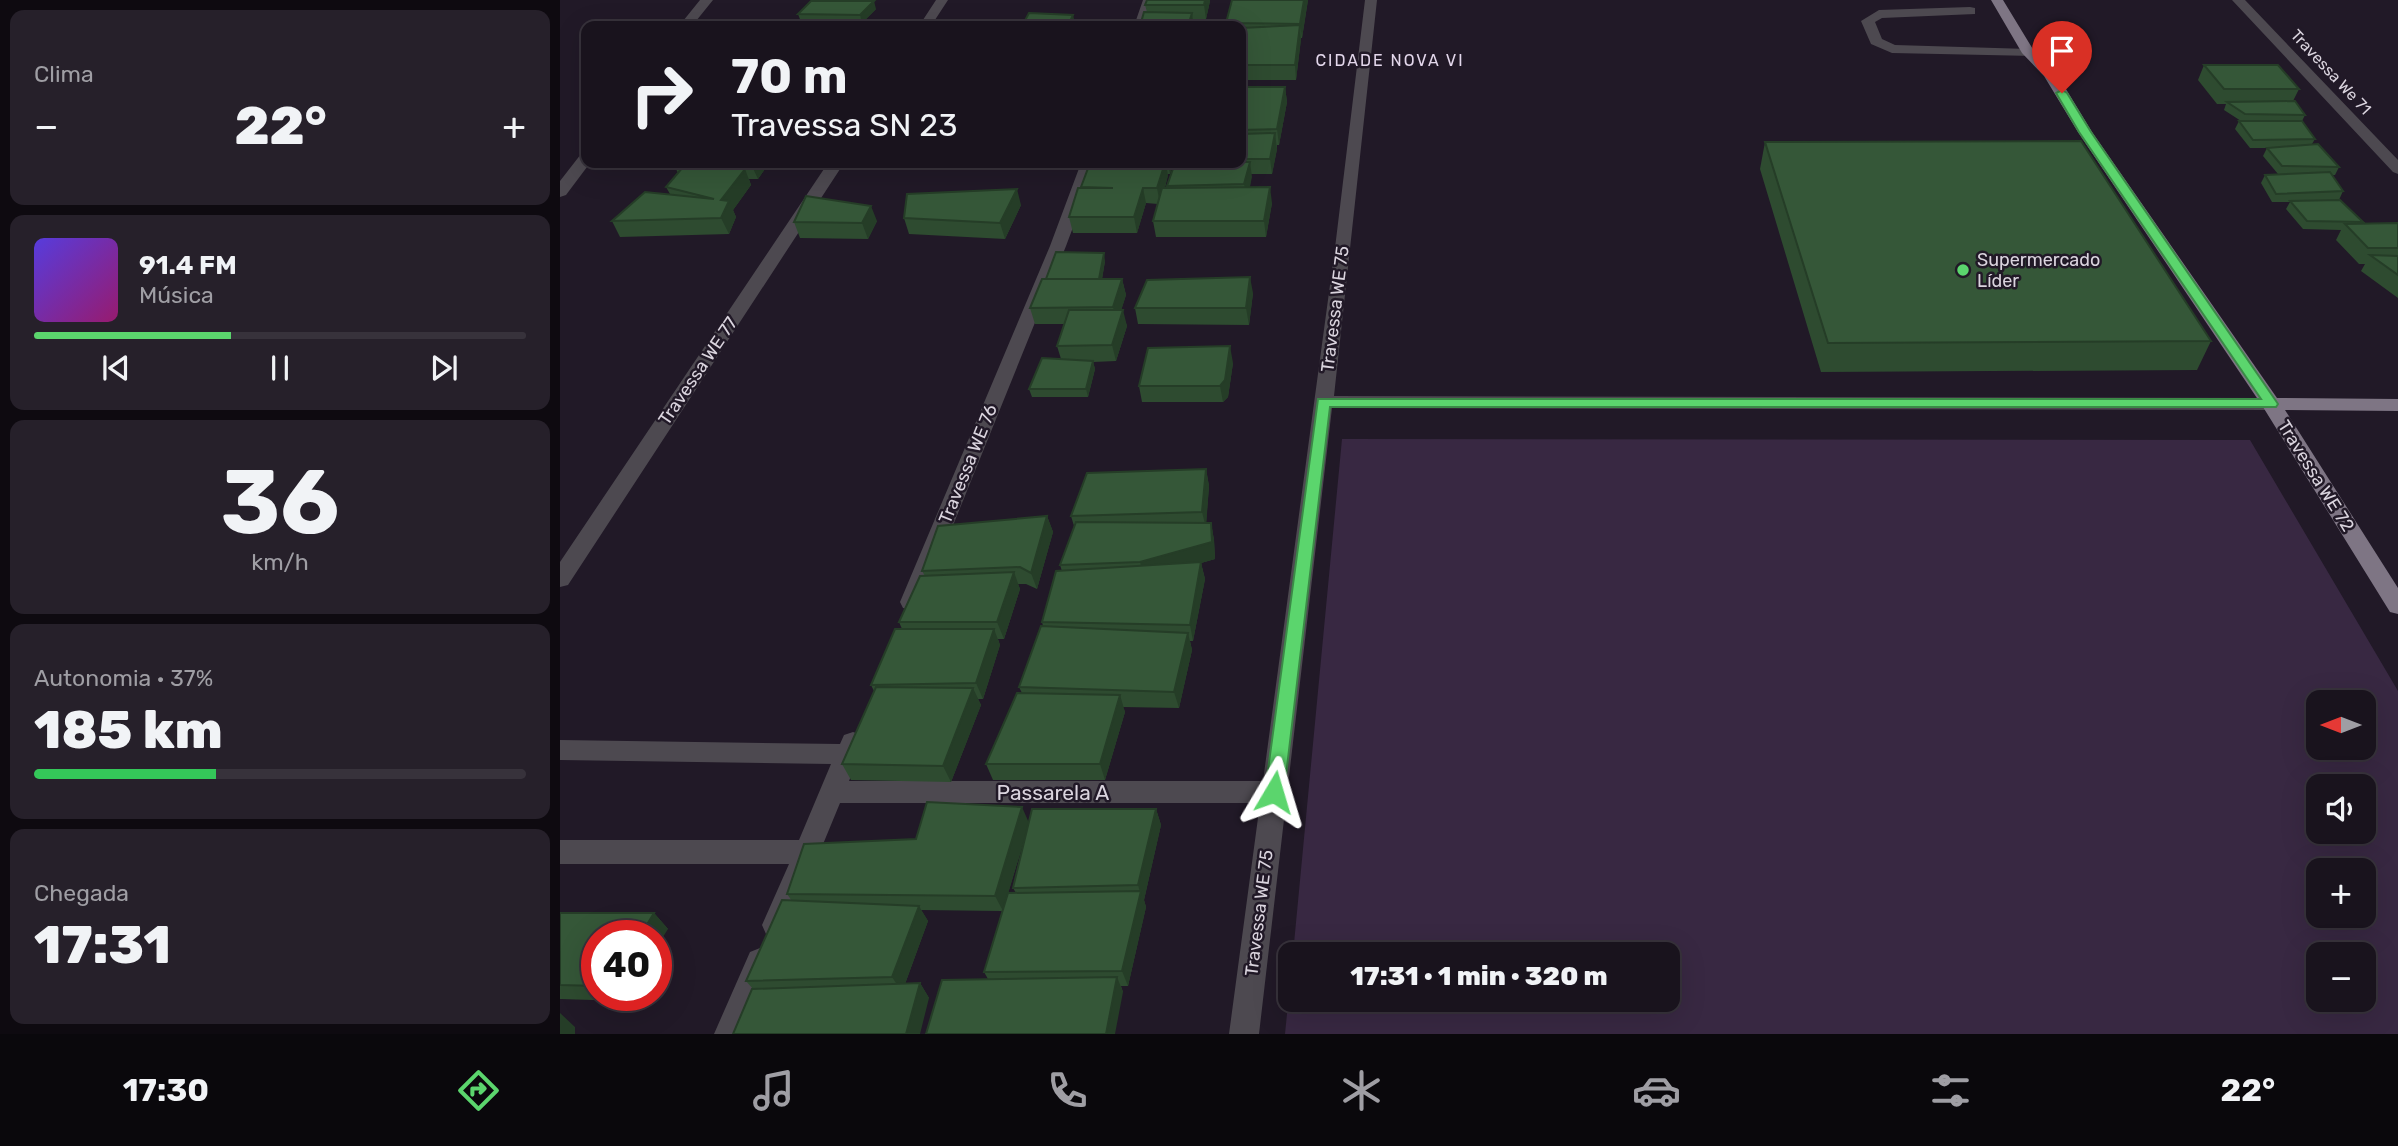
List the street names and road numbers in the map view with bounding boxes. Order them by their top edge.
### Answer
street label: Travessa We 71 [2287,26,2375,118]
street label: Travessa WE 75 [1316,245,1354,373]
street label: Travessa WE 77 [654,313,742,429]
street label: Travessa WE 76 [934,401,1002,527]
street label: Travessa WE 72 [2273,416,2359,536]
street label: Passarela A [997,780,1109,805]
street label: Travessa WE 75 [1240,849,1278,977]

